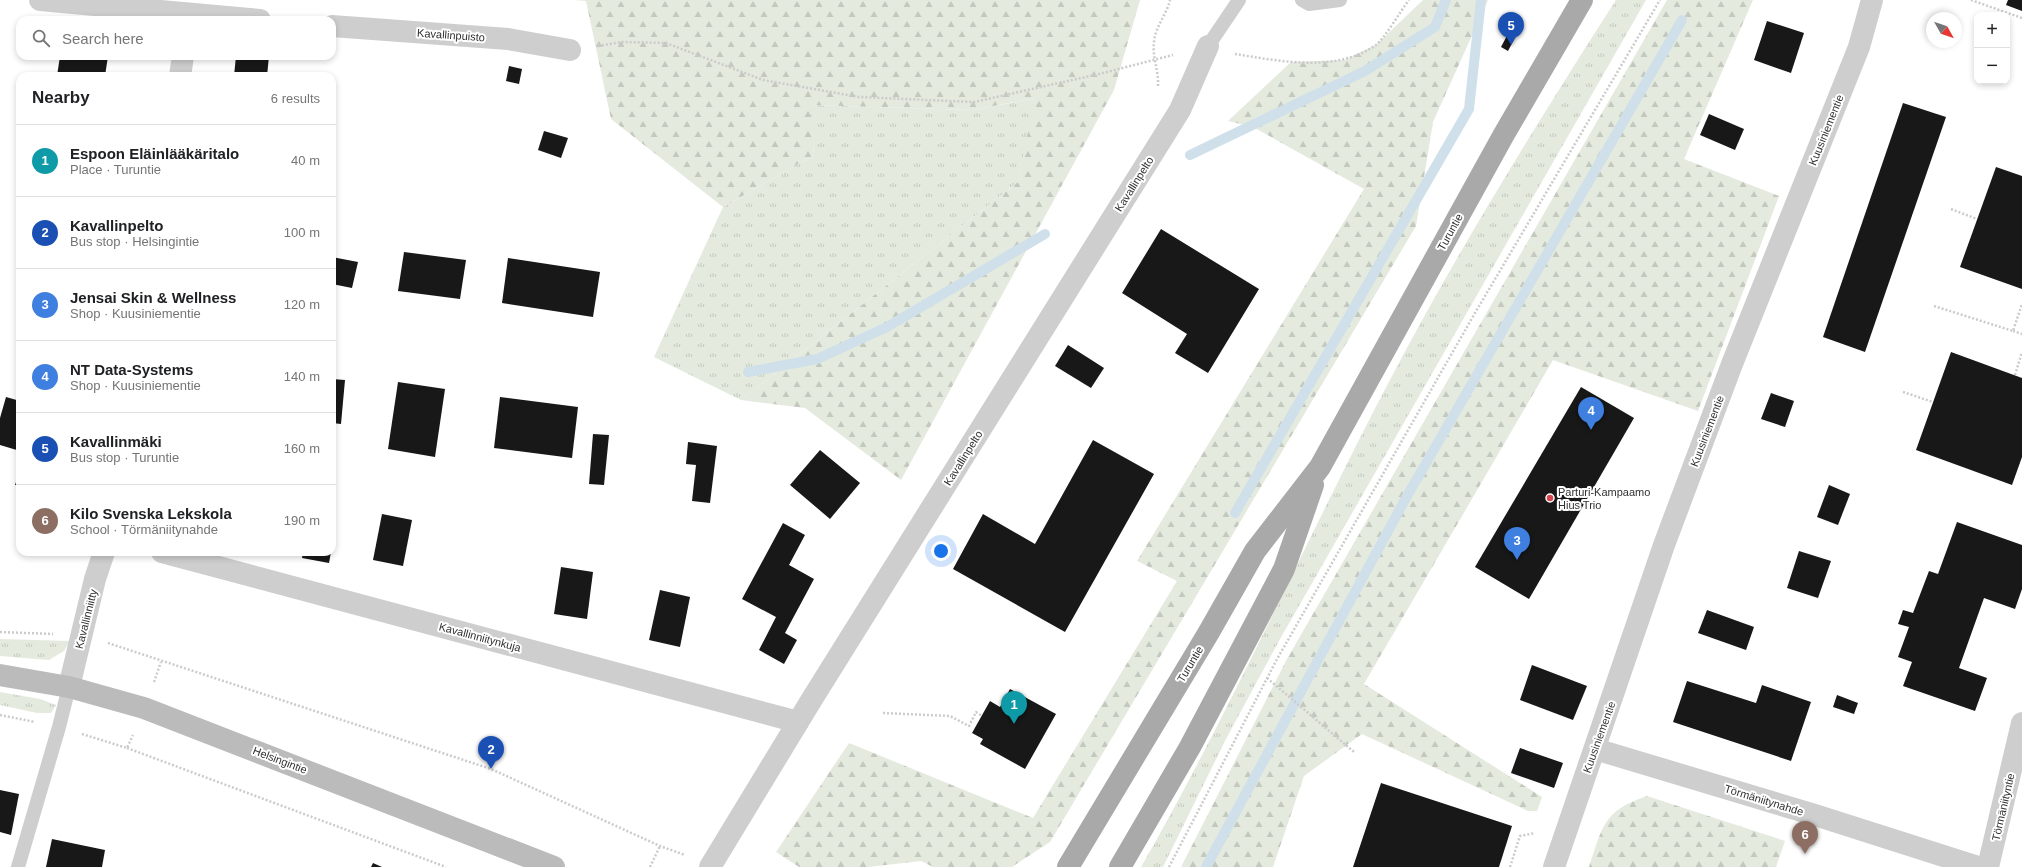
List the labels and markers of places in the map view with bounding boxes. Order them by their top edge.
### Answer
pin: 5 [1498,12,1524,45]
pin: 4 [1578,397,1604,430]
place label: Parturi-Kampaamo Hius Trio [1558,486,1650,511]
marker: Parturi-Kampaamo Hius Trio [1545,493,1555,503]
pin: 3 [1504,527,1530,560]
pin: 1 [1001,691,1027,724]
pin: 2 [478,736,504,769]
pin: 6 [1792,821,1818,854]

